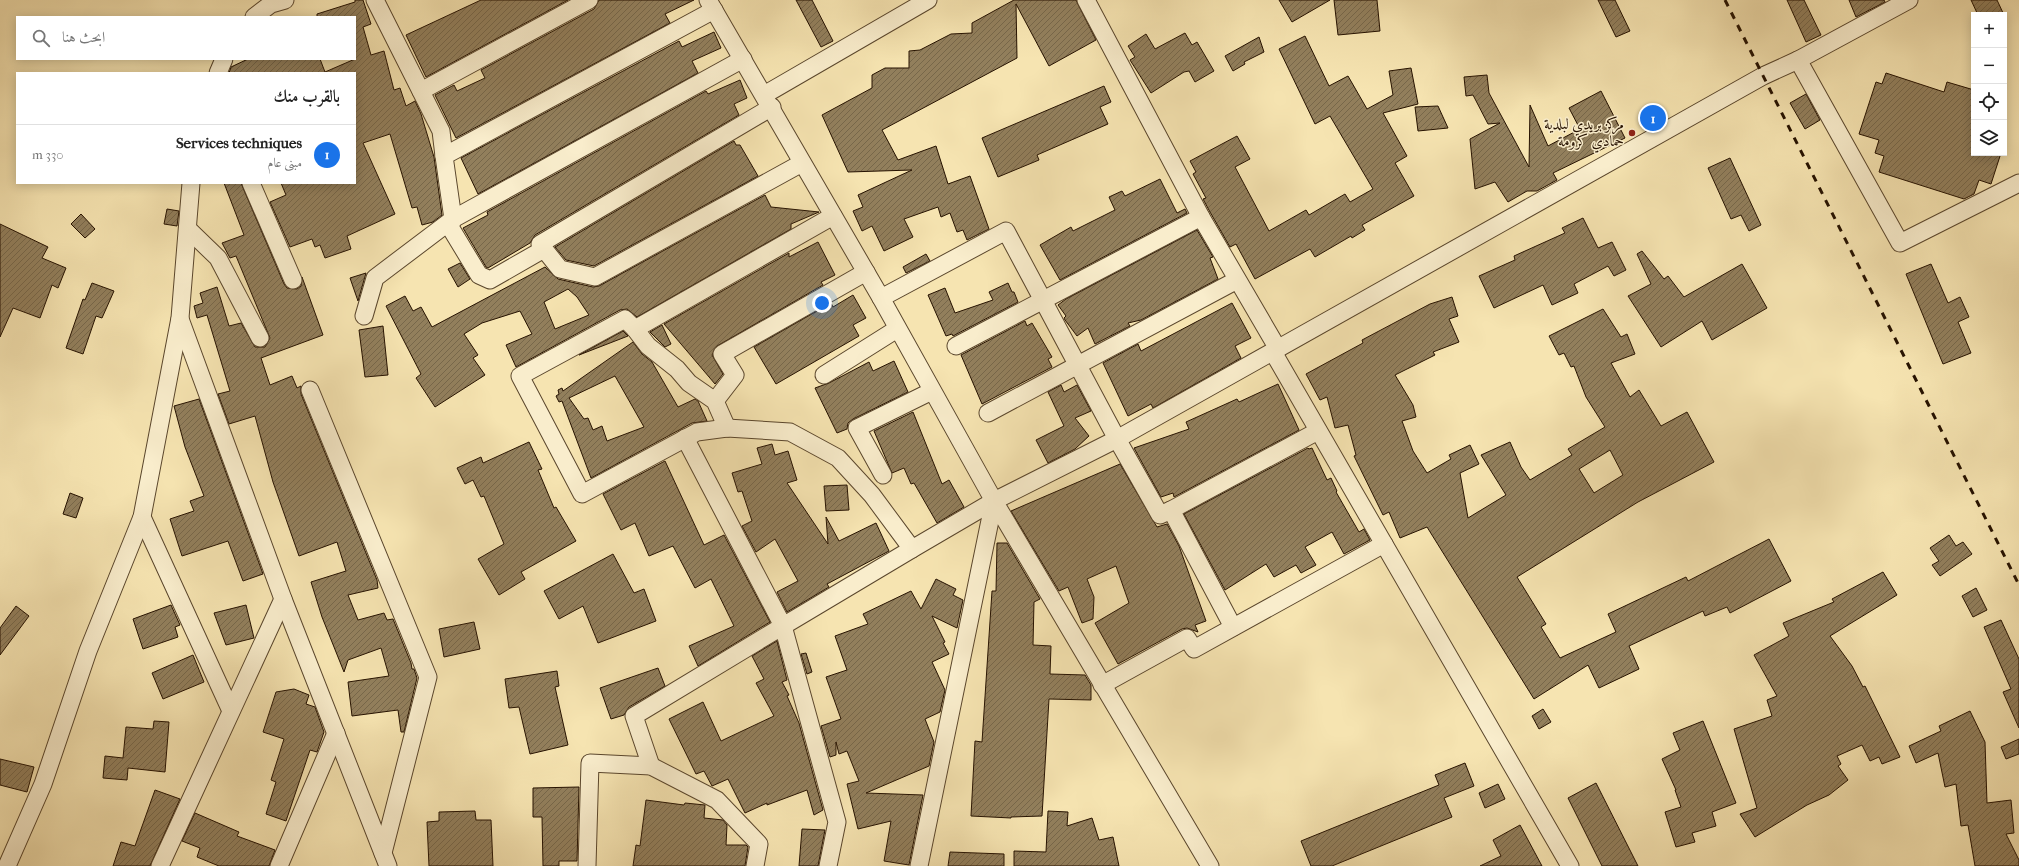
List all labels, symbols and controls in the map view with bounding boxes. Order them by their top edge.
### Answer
map controls [1971,12,2007,156]
button: + [1971,12,2007,48]
search box [16,16,356,60]
icon: search [30,27,52,49]
text: ابحث هنا [62,28,105,46]
button: − [1971,48,2007,84]
button: locate [1971,84,2007,120]
text: بالقرب منك [274,86,340,106]
pin: 1 [1640,103,1666,133]
place label: مركز بريدي لبلدية حمادي كرومة [1544,115,1624,153]
button: layers [1971,120,2007,156]
marker: مركز بريدي لبلدية حمادي كرومة [1627,128,1637,138]
text: Services techniques [176,134,302,152]
text: 330 m [32,147,63,162]
text: 1 [325,147,329,162]
text: مبنى عام [268,155,302,170]
your location [812,293,832,313]

